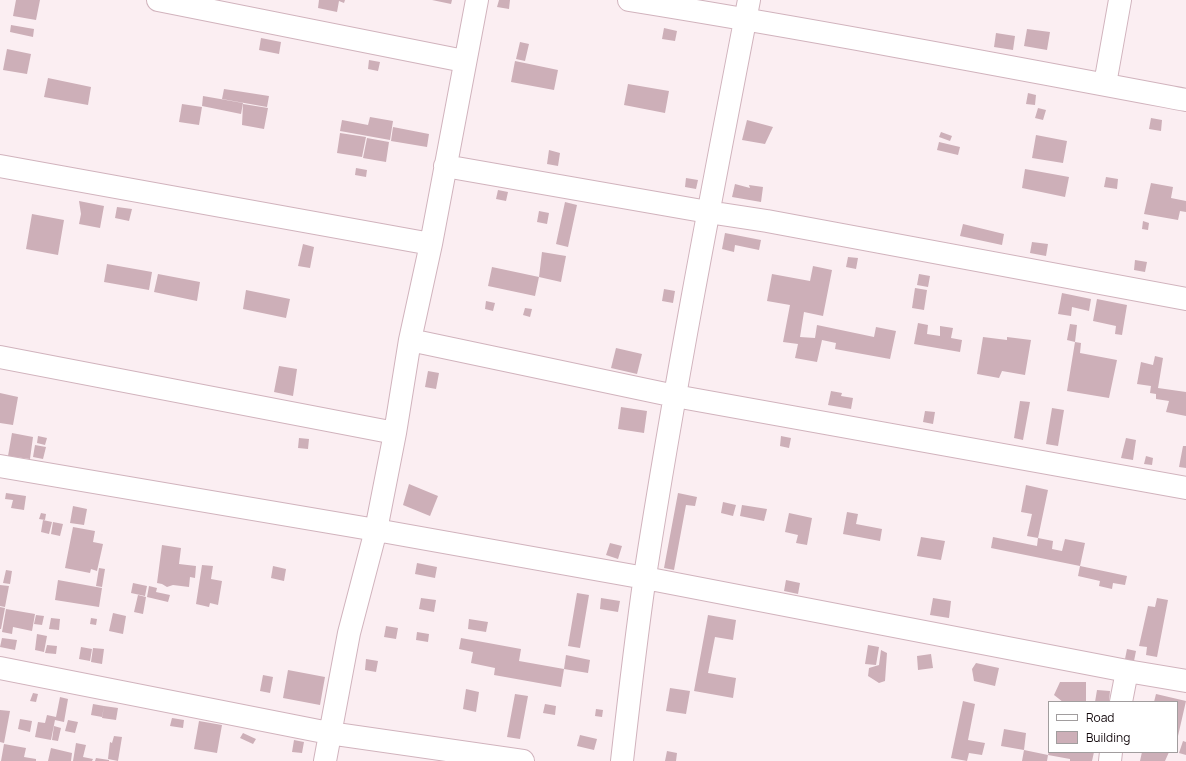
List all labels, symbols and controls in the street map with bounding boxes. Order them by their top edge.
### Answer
legend [1048,701,1178,753]
text: Road [1086,709,1114,726]
text: Building [1086,729,1130,746]

